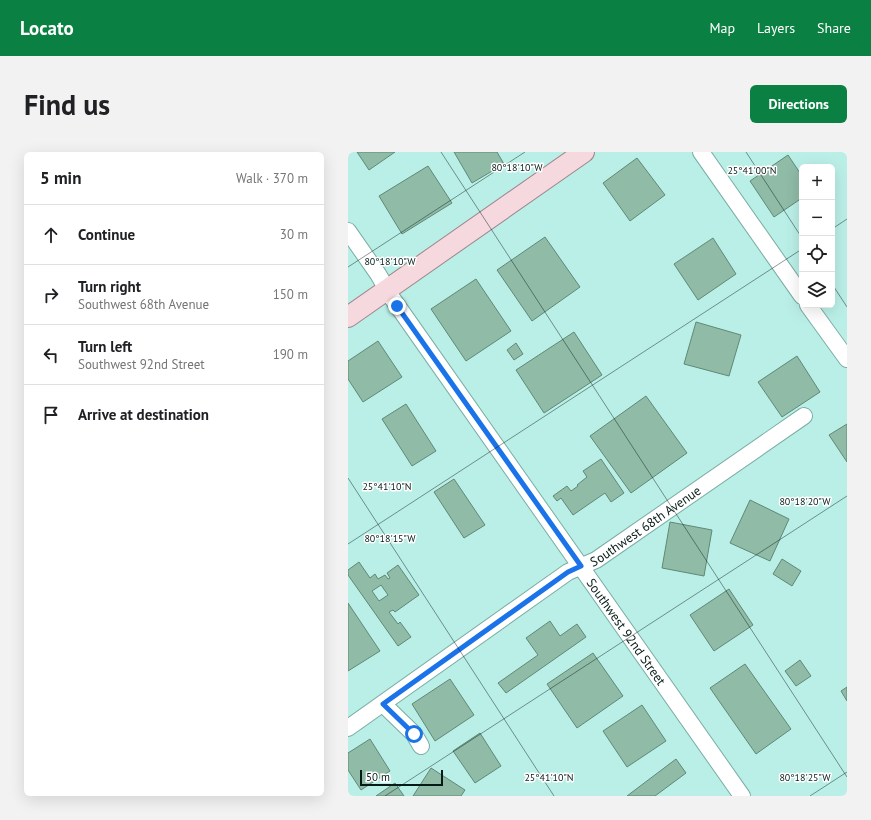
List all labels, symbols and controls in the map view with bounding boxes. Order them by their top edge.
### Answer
text: Locato [20,16,74,40]
text: Map [709,19,735,37]
text: Layers [757,19,795,37]
text: Share [817,19,851,37]
button: Directions [750,85,847,123]
text: Find us [24,86,110,123]
text: 80°18'10"W [491,161,543,174]
text: 25°41'00"N [727,164,777,177]
map controls [799,164,835,308]
button: + [799,164,835,200]
text: 5 min [40,167,81,189]
text: Walk · 370 m [236,170,308,187]
button: − [799,200,835,236]
icon: ahead [40,224,62,246]
text: Continue [78,225,135,244]
text: 30 m [280,226,308,243]
button: locate [799,236,835,272]
text: 80°18'10"W [364,255,416,268]
button: layers [799,272,835,308]
text: Turn right [78,277,141,296]
icon: right [40,284,62,306]
text: 150 m [273,286,308,303]
text: Southwest 68th Avenue [78,296,209,313]
route end [388,297,406,315]
text: Turn left [78,337,132,356]
icon: left [40,344,62,366]
text: 190 m [273,346,308,363]
text: Southwest 92nd Street [78,356,205,373]
icon: arrive [40,404,62,426]
text: Arrive at destination [78,405,209,424]
text: 25°41'10"N [362,480,412,493]
street label: Southwest 68th Avenue [587,482,704,570]
text: 80°18'20"W [779,495,831,508]
text: 80°18'15"W [364,532,416,545]
street label: Southwest 92nd Street [583,575,670,689]
route start [405,725,423,743]
scale bar [360,768,443,787]
text: 50 m [366,770,390,784]
text: 25°41'10"N [524,771,574,784]
text: 80°18'25"W [779,771,831,784]

